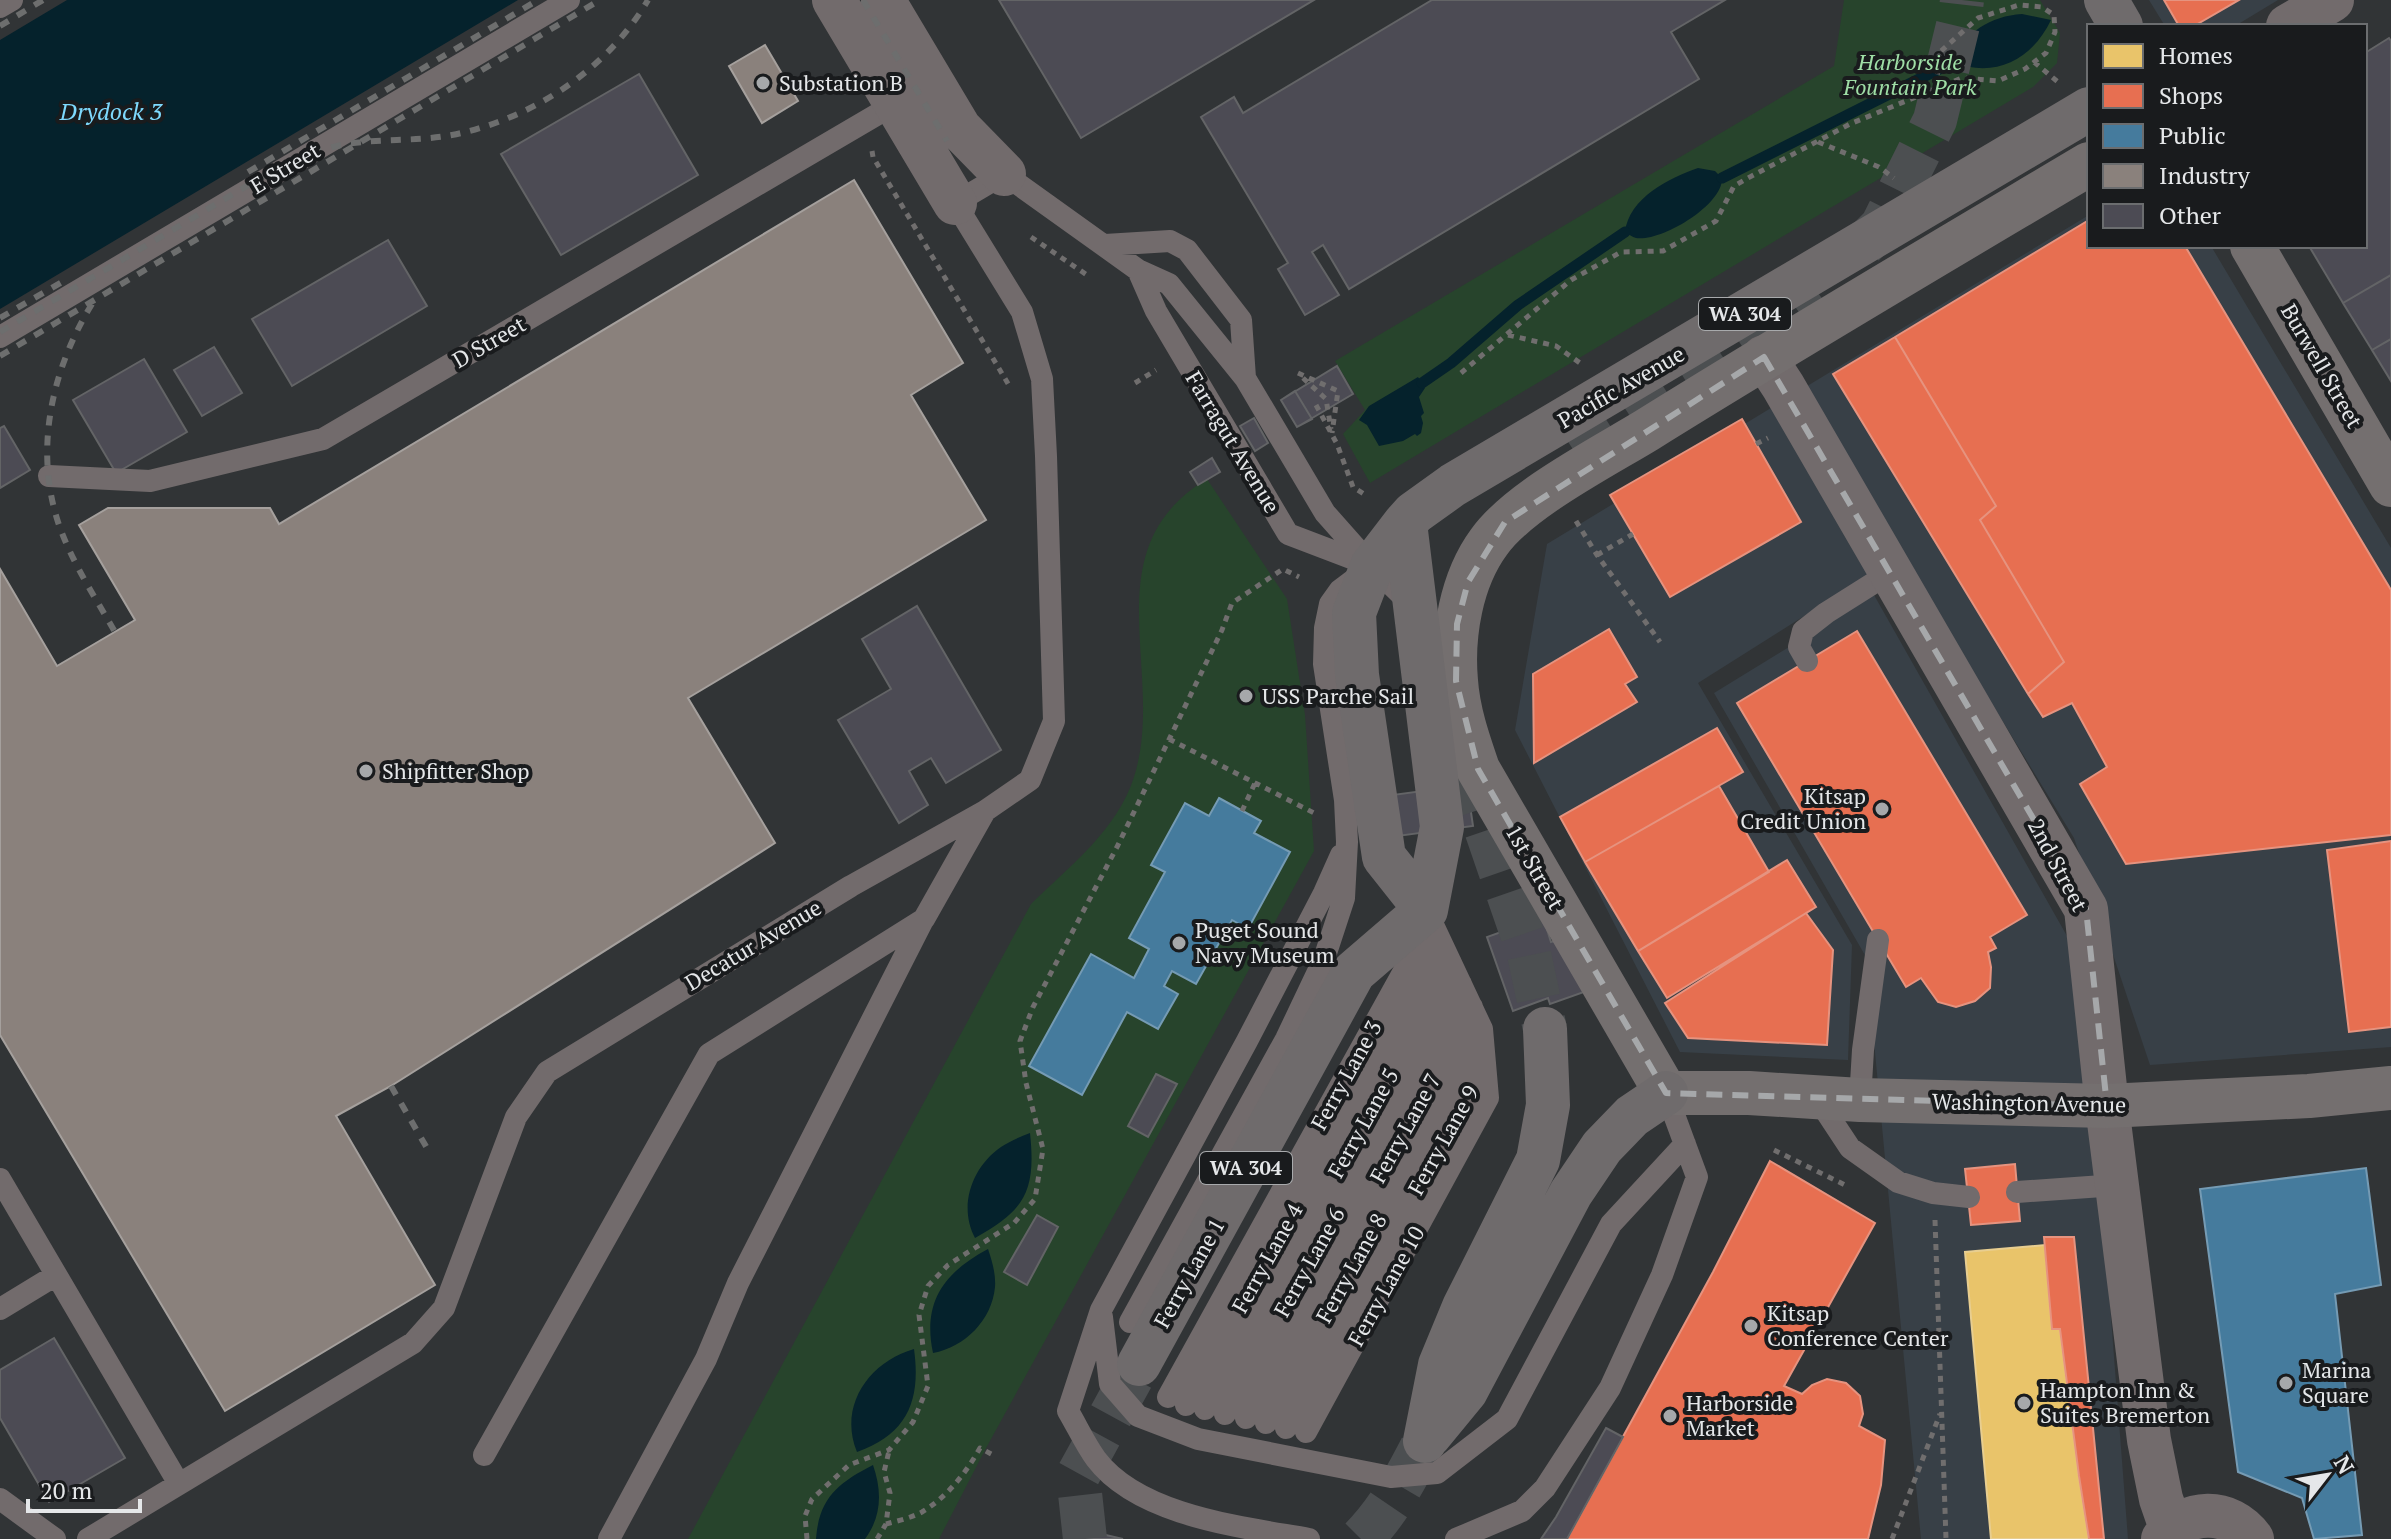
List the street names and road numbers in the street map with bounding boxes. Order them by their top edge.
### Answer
street label: E Street [244,135,325,200]
road number: WA 304 [1699,298,1791,330]
street label: Burwell Street [2275,298,2370,433]
street label: D Street [447,309,530,374]
street label: Pacific Avenue [1552,339,1689,434]
street label: Farragut Avenue [1180,366,1287,518]
street label: 2nd Street [2022,813,2095,916]
street label: 1st Street [1500,819,1571,914]
street label: Decatur Avenue [679,892,826,997]
street label: Ferry Lane 3 [1304,1015,1388,1135]
street label: Ferry Lane 5 [1321,1063,1405,1183]
street label: Ferry Lane 7 [1363,1068,1447,1188]
street label: Ferry Lane 9 [1401,1080,1485,1200]
street label: Washington Avenue [1932,1086,2126,1119]
road number: WA 304 [1200,1152,1292,1184]
street label: Ferry Lane 4 [1225,1198,1309,1318]
street label: Ferry Lane 6 [1267,1202,1351,1322]
street label: Ferry Lane 8 [1309,1208,1393,1328]
street label: Ferry Lane 1 [1147,1213,1231,1333]
street label: Ferry Lane 10 [1341,1221,1430,1351]

